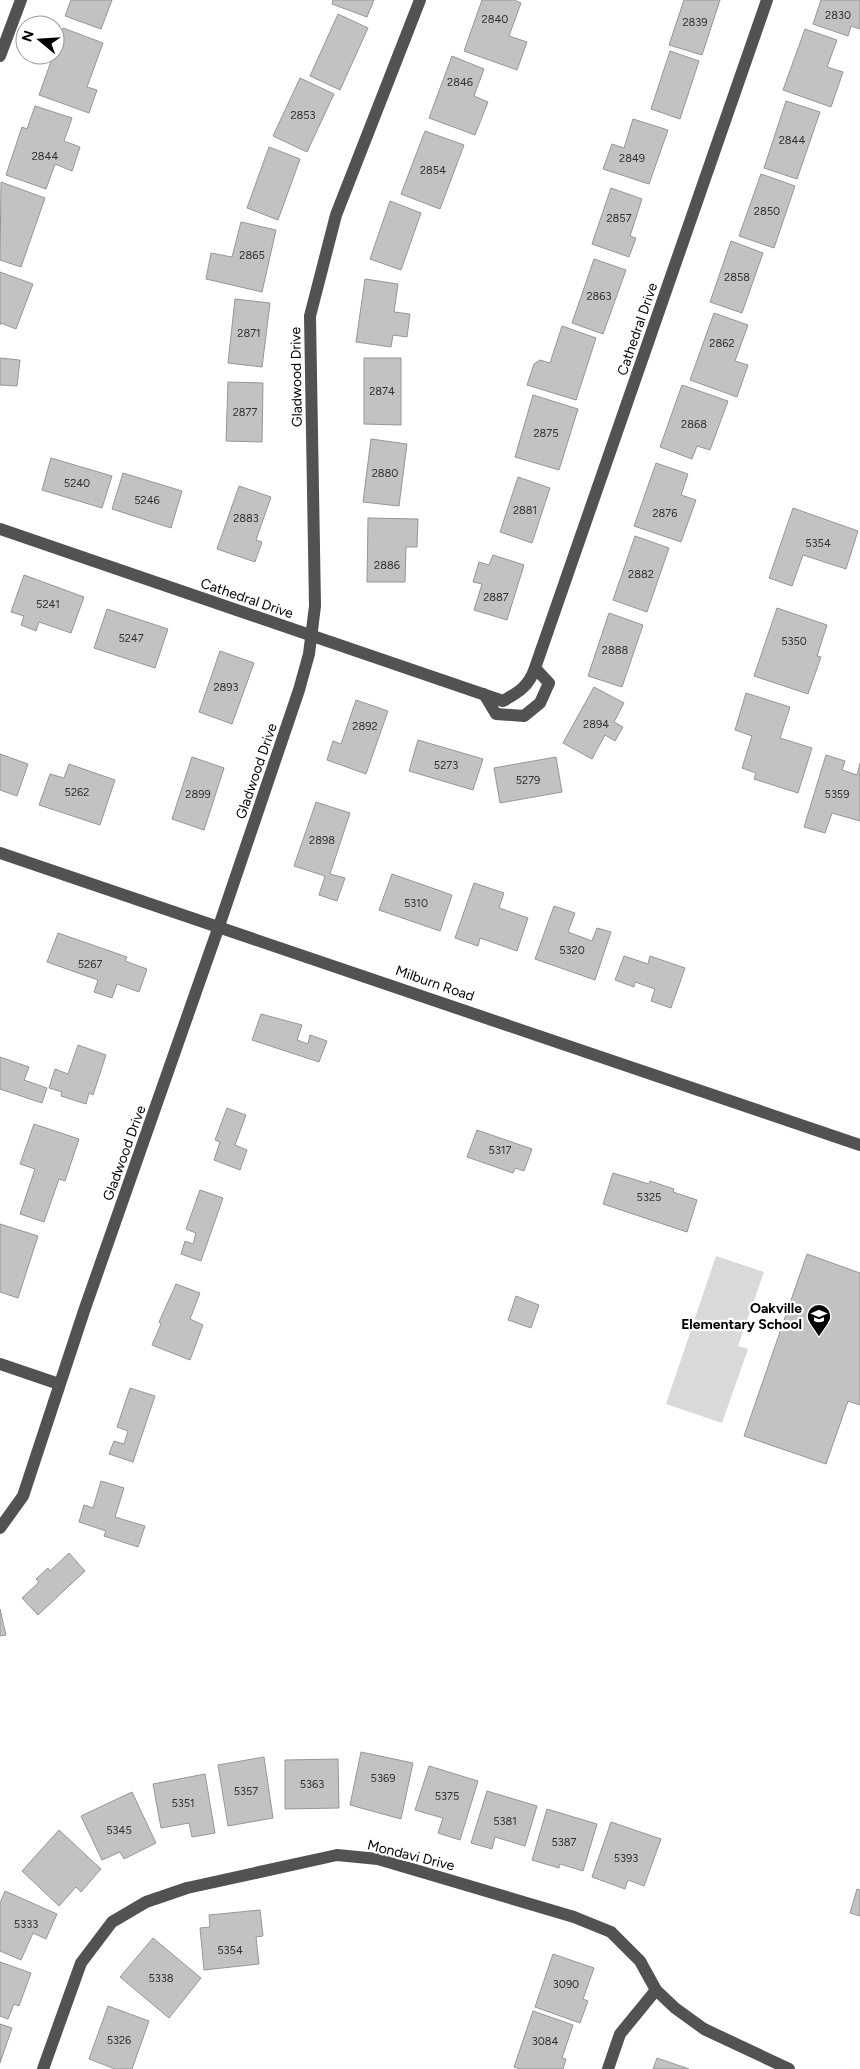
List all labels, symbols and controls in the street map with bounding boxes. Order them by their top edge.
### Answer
house number: 2830 [825,9,851,22]
house number: 2840 [482,13,508,26]
north arrow [15,15,65,65]
house number: 2839 [682,16,708,29]
text: N [18,28,38,44]
house number: 2846 [447,76,473,89]
house number: 2853 [290,109,316,122]
house number: 2844 [779,134,805,147]
house number: 2844 [32,150,58,163]
house number: 2849 [619,152,645,165]
house number: 2854 [420,164,446,177]
house number: 2850 [754,205,780,218]
house number: 2857 [606,212,632,225]
house number: 2865 [239,249,265,262]
house number: 2858 [724,271,750,284]
street label: Cathedral Drive [614,280,661,378]
house number: 2863 [586,290,612,303]
street label: Gladwood Drive [287,326,306,427]
house number: 2871 [237,327,261,340]
house number: 2862 [709,337,735,350]
house number: 2874 [369,385,395,398]
house number: 2877 [233,406,257,419]
house number: 2868 [681,418,707,431]
house number: 2875 [533,427,559,440]
house number: 2880 [372,467,398,480]
house number: 5240 [64,477,90,490]
house number: 5246 [134,494,160,507]
house number: 2881 [513,504,537,517]
house number: 2876 [652,507,678,520]
house number: 2883 [233,512,259,525]
house number: 5354 [805,537,831,550]
house number: 2886 [374,559,400,572]
house number: 2882 [628,568,654,581]
street label: Cathedral Drive [198,575,296,622]
house number: 2887 [483,591,509,604]
house number: 5241 [36,598,60,611]
house number: 5247 [118,632,144,645]
house number: 5350 [781,635,807,648]
house number: 2888 [602,644,628,657]
house number: 2893 [213,681,239,694]
house number: 2894 [583,718,609,731]
house number: 2892 [352,720,378,733]
street label: Gladwood Drive [232,721,281,821]
house number: 5273 [434,759,458,772]
house number: 5279 [516,774,540,787]
house number: 5262 [65,786,89,799]
house number: 2899 [185,788,211,801]
house number: 5359 [825,788,849,801]
house number: 2898 [309,834,335,847]
house number: 5310 [404,897,428,910]
house number: 5320 [559,944,585,957]
house number: 5267 [78,958,102,971]
street label: Milburn Road [393,962,477,1005]
street label: Gladwood Drive [99,1103,150,1203]
house number: 5317 [489,1144,511,1157]
house number: 5325 [637,1191,661,1204]
place label: Oakville Elementary School [681,1300,802,1333]
school or university icon: Oakville Elementary School [806,1303,832,1337]
house number: 5369 [371,1772,395,1785]
house number: 5363 [300,1778,324,1791]
house number: 5357 [234,1785,258,1798]
house number: 5375 [435,1790,459,1803]
house number: 5351 [171,1797,195,1810]
house number: 5381 [493,1815,517,1828]
house number: 5345 [106,1824,132,1837]
street label: Mondavi Drive [365,1836,457,1875]
house number: 5387 [552,1836,577,1849]
house number: 5393 [614,1852,638,1865]
house number: 5333 [14,1918,38,1931]
house number: 5354 [217,1944,243,1957]
house number: 5338 [148,1972,174,1985]
house number: 3090 [553,1978,579,1991]
house number: 5326 [107,2034,131,2047]
house number: 3084 [532,2035,558,2048]

